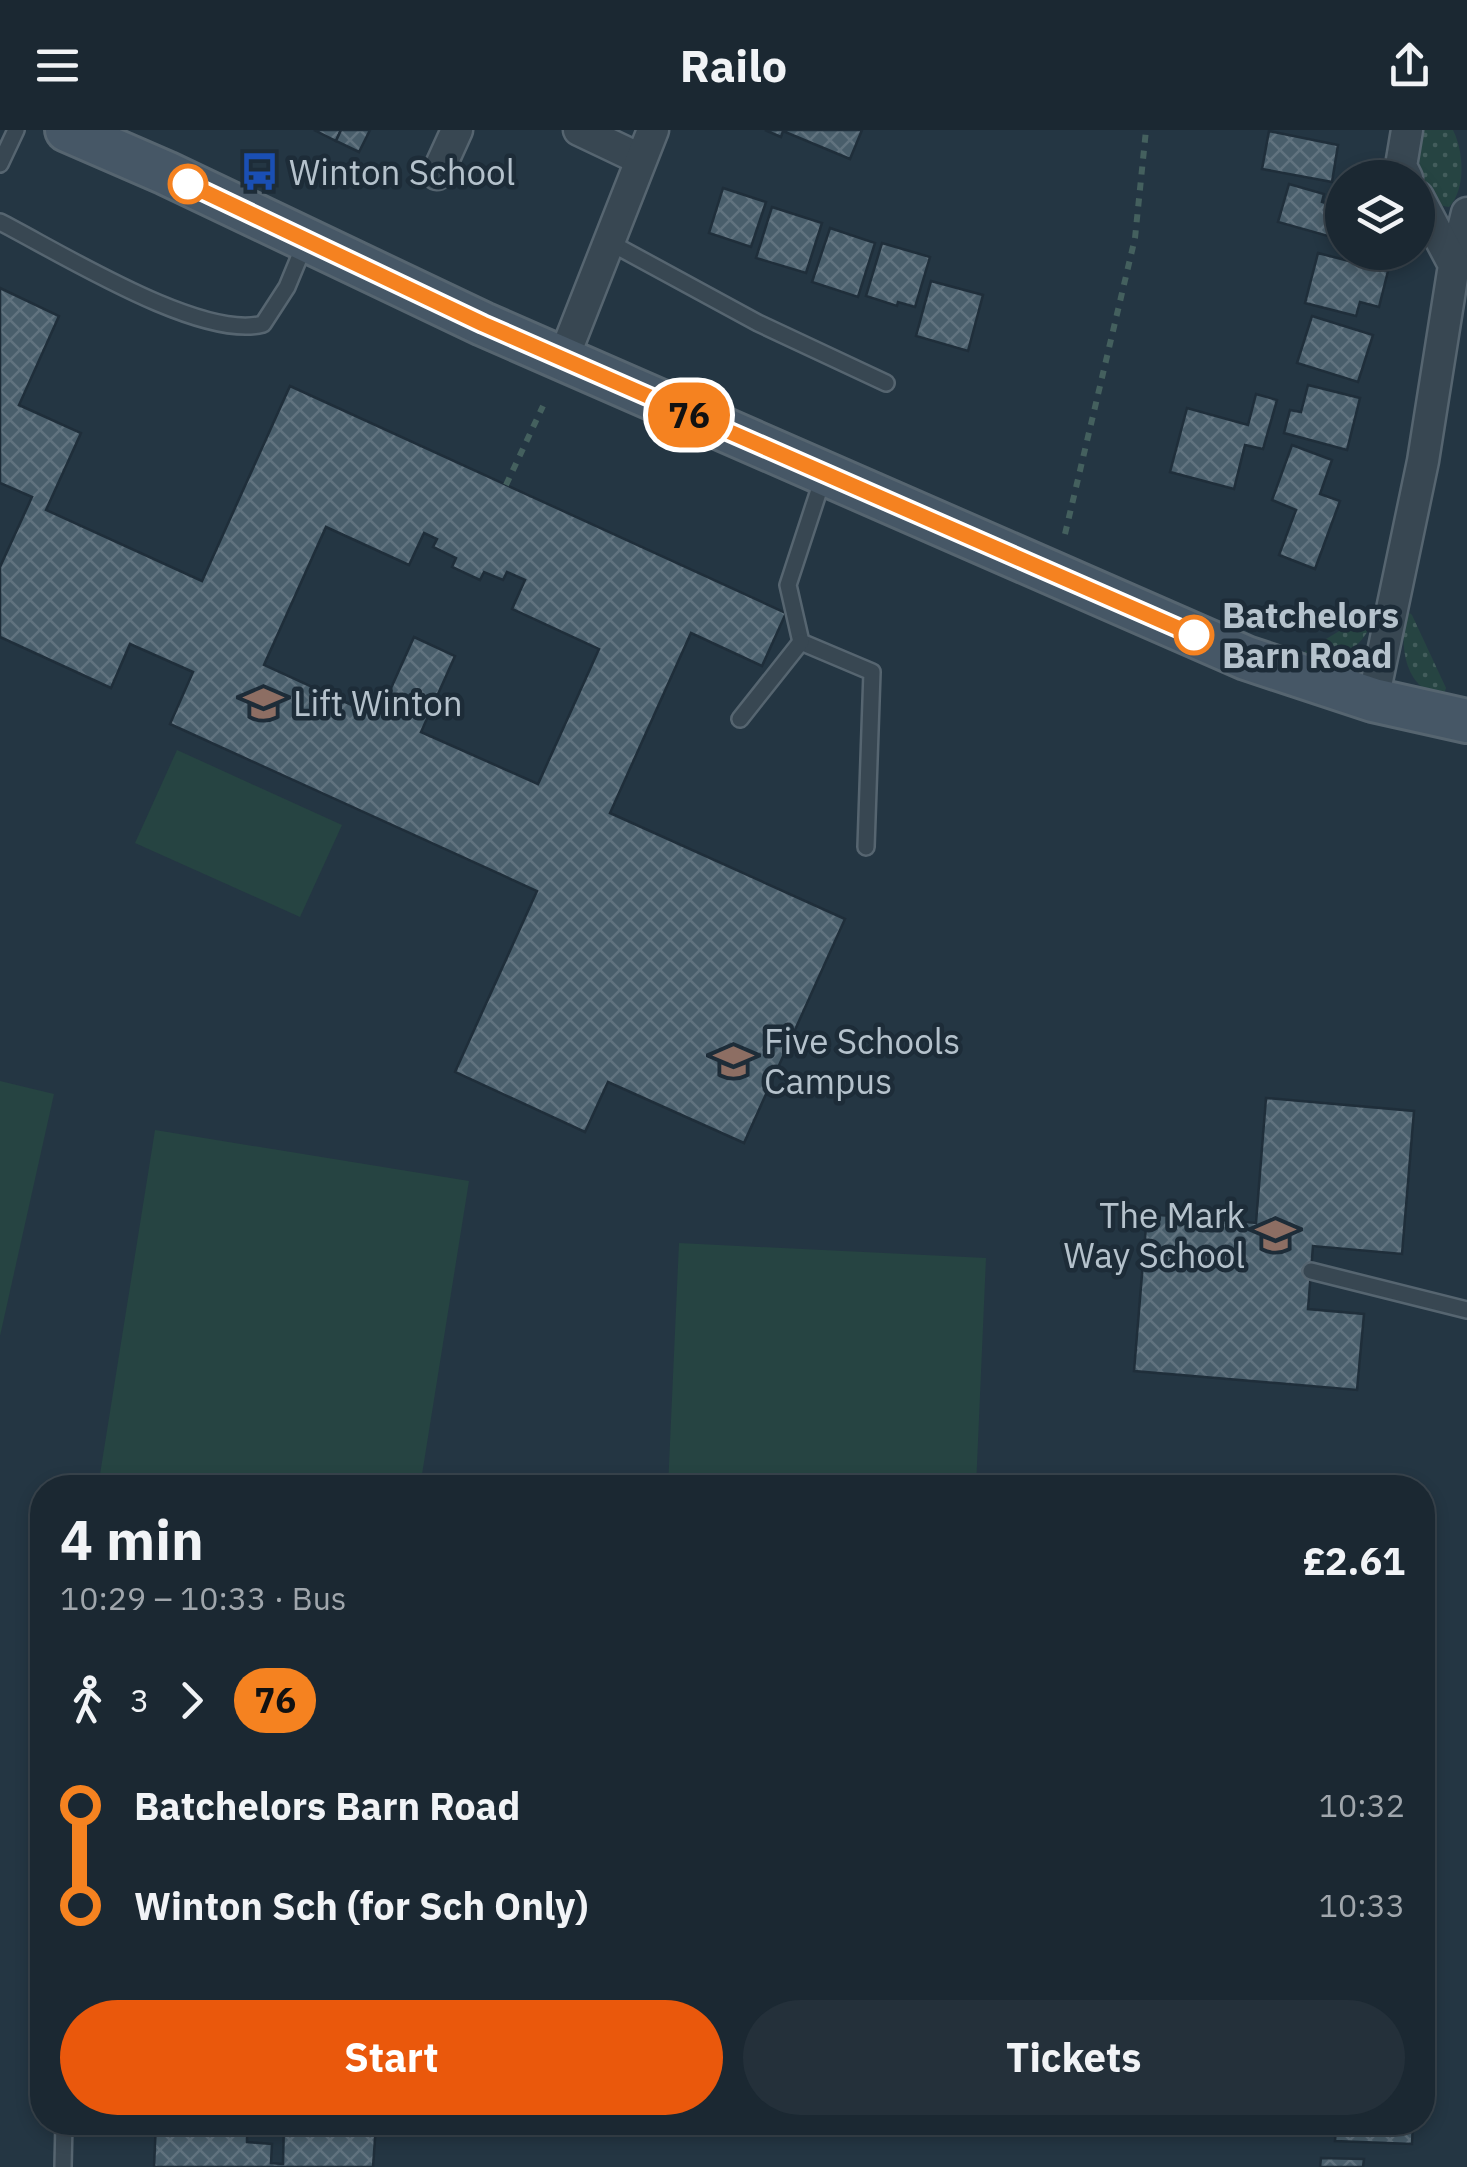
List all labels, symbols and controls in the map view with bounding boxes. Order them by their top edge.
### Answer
text: Railo [680,36,787,94]
icon: menu [30,38,85,93]
icon: share [1382,38,1437,93]
place label: Winton School [289,149,515,195]
bus stop icon: Winton School [238,151,280,193]
map controls [1325,160,1435,270]
button: layers [1325,160,1435,270]
unlabelled marker [169,165,207,203]
line badge: 76 [644,382,734,448]
text: 76 [668,392,710,438]
place label: Batchelors Barn Road [1222,592,1399,678]
marker: Batchelors Barn Road [1175,616,1213,654]
place label: Lift Winton [293,680,463,726]
school or university icon: Lift Winton [242,682,284,724]
place label: Five Schools Campus [764,1018,960,1104]
school or university icon: Five Schools Campus [713,1040,755,1082]
place label: The Mark Way School [1063,1192,1245,1278]
school or university icon: The Mark Way School [1254,1214,1296,1256]
text: 4 min [60,1504,204,1575]
text: £2.61 [1303,1536,1405,1585]
text: 10:29 – 10:33 · Bus [60,1577,346,1619]
icon: walk [60,1673,115,1728]
icon: forward [164,1673,219,1728]
text: 76 [254,1677,296,1723]
text: 3 [130,1679,149,1721]
text: Batchelors Barn Road [134,1781,520,1830]
text: 10:32 [1319,1784,1405,1826]
text: Winton Sch (for Sch Only) [134,1881,588,1930]
text: 10:33 [1319,1884,1405,1926]
button: Start [60,2000,723,2115]
button: Tickets [743,2000,1405,2115]

